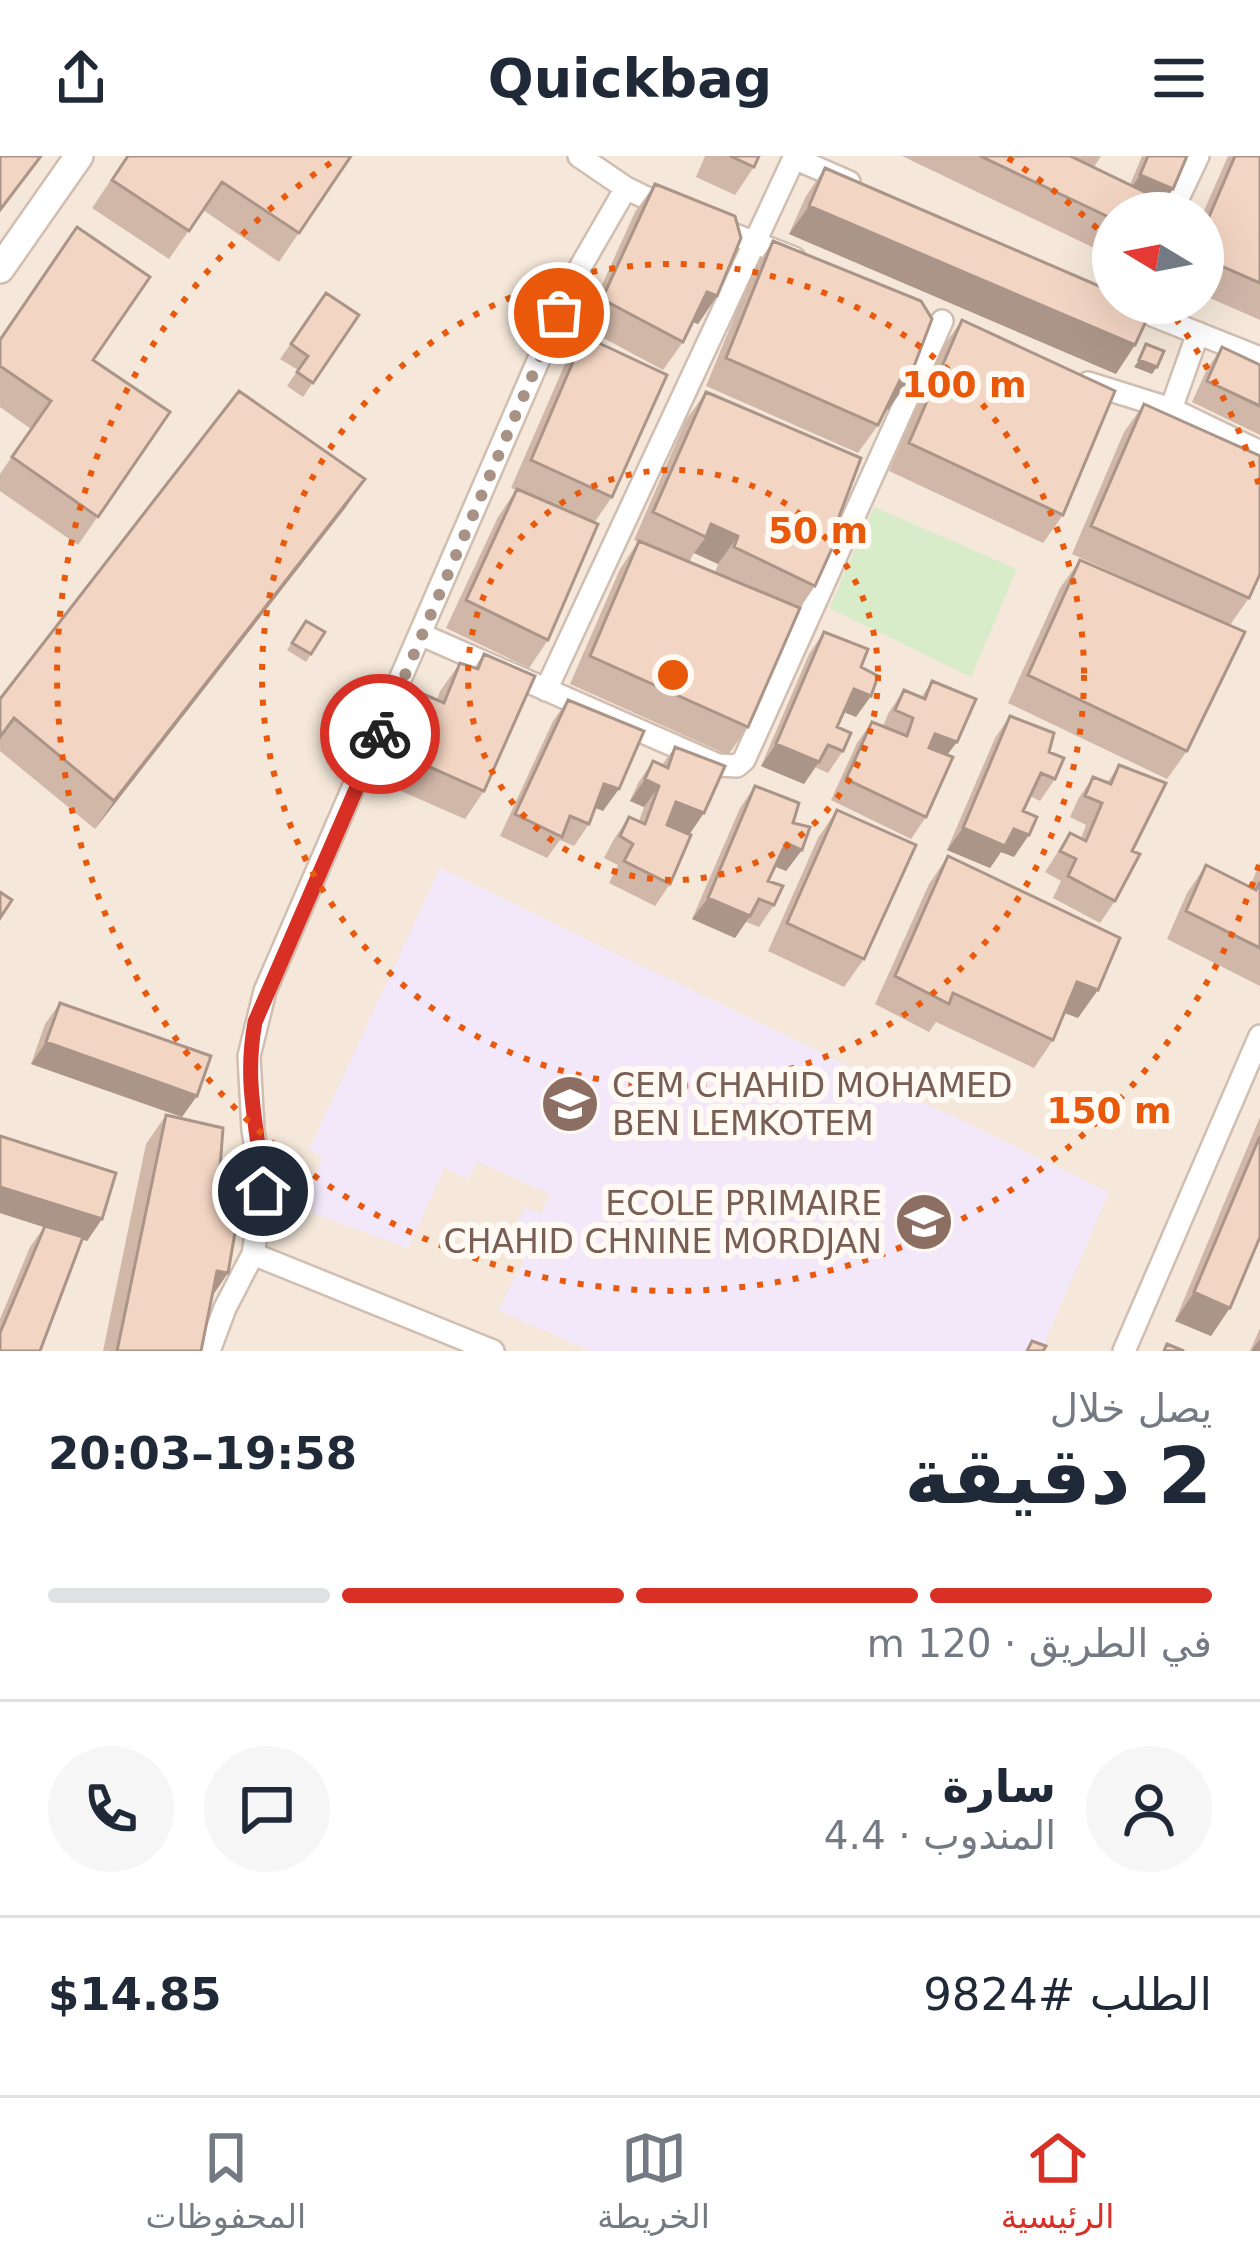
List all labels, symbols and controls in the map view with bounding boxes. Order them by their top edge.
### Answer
icon: share [48,45,114,111]
icon: menu [1146,45,1212,111]
text: Quickbag [488,47,772,110]
north arrow [1092,192,1224,324]
map controls [1092,192,1224,324]
pin [508,262,610,364]
icon: bag [526,280,592,346]
text: 100 m [901,364,1027,405]
text: 50 m [768,510,868,551]
centre of rings [652,654,694,696]
courier [320,674,440,794]
icon: bike [347,701,413,767]
place label: CEM CHAHID MOHAMED BEN LEMKOTEM [612,1066,1012,1143]
school or university icon: CEM CHAHID MOHAMED BEN LEMKOTEM [539,1073,601,1135]
text: 150 m [1046,1090,1172,1131]
pin [212,1140,314,1242]
icon: home [230,1158,296,1224]
place label: ECOLE PRIMAIRE CHAHID CHNINE MORDJAN [444,1184,882,1261]
school or university icon: ECOLE PRIMAIRE CHAHID CHNINE MORDJAN [893,1191,955,1253]
text: يصل خلال [1050,1386,1212,1431]
text: 19:58–20:03 [48,1427,357,1480]
text: 2 دقيقة [904,1431,1212,1521]
text: في الطريق · 120 m [867,1621,1212,1666]
button: phone [48,1746,174,1872]
button: chat [204,1746,330,1872]
button: person [1086,1746,1212,1872]
text: سارة [942,1760,1056,1813]
text: المندوب · 4.4 [824,1813,1056,1858]
text: $14.85 [48,1968,222,2021]
text: الطلب #9824 [923,1968,1212,2021]
tab: المحفوظات [145,2125,306,2236]
tab: الخريطة [597,2125,710,2236]
tab: الرئيسية [1001,2125,1115,2236]

